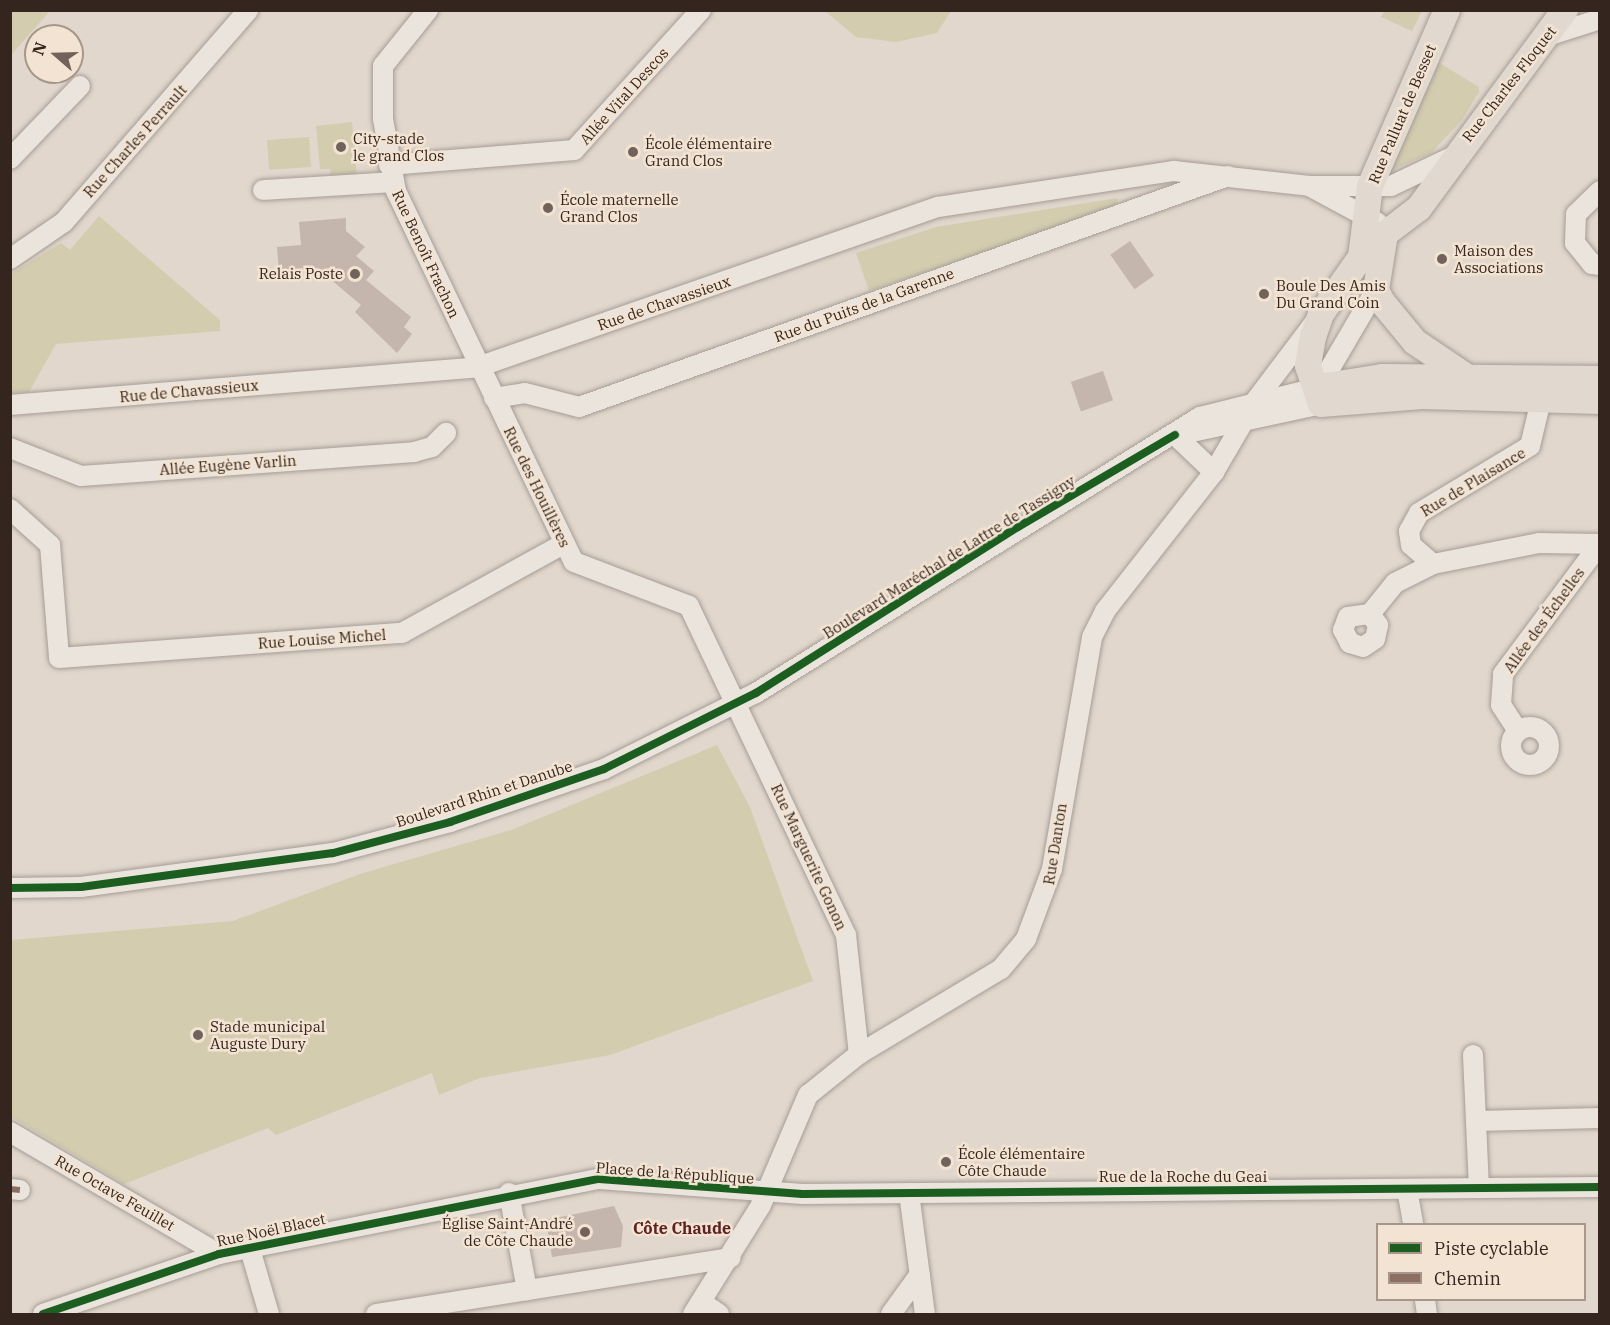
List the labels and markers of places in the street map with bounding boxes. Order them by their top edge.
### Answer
place label: City-stade le grand Clos [353,129,444,164]
place label: École élémentaire Grand Clos [645,134,772,169]
marker: City-stade le grand Clos [334,140,348,154]
marker: École élémentaire Grand Clos [626,145,640,159]
place label: École maternelle Grand Clos [560,190,679,225]
marker: École maternelle Grand Clos [541,201,555,215]
place label: Maison des Associations [1454,241,1543,276]
marker: Maison des Associations [1435,252,1449,266]
place label: Relais Poste [259,265,343,283]
marker: Relais Poste [348,267,362,281]
place label: Boule Des Amis Du Grand Coin [1276,276,1386,311]
marker: Boule Des Amis Du Grand Coin [1257,287,1271,301]
place label: Stade municipal Auguste Dury [210,1017,325,1052]
marker: Stade municipal Auguste Dury [191,1028,205,1042]
place label: École élémentaire Côte Chaude [958,1144,1085,1179]
marker: École élémentaire Côte Chaude [939,1155,953,1169]
place label: Église Saint-André de Côte Chaude [442,1214,573,1249]
marker: Église Saint-André de Côte Chaude [578,1225,592,1239]

